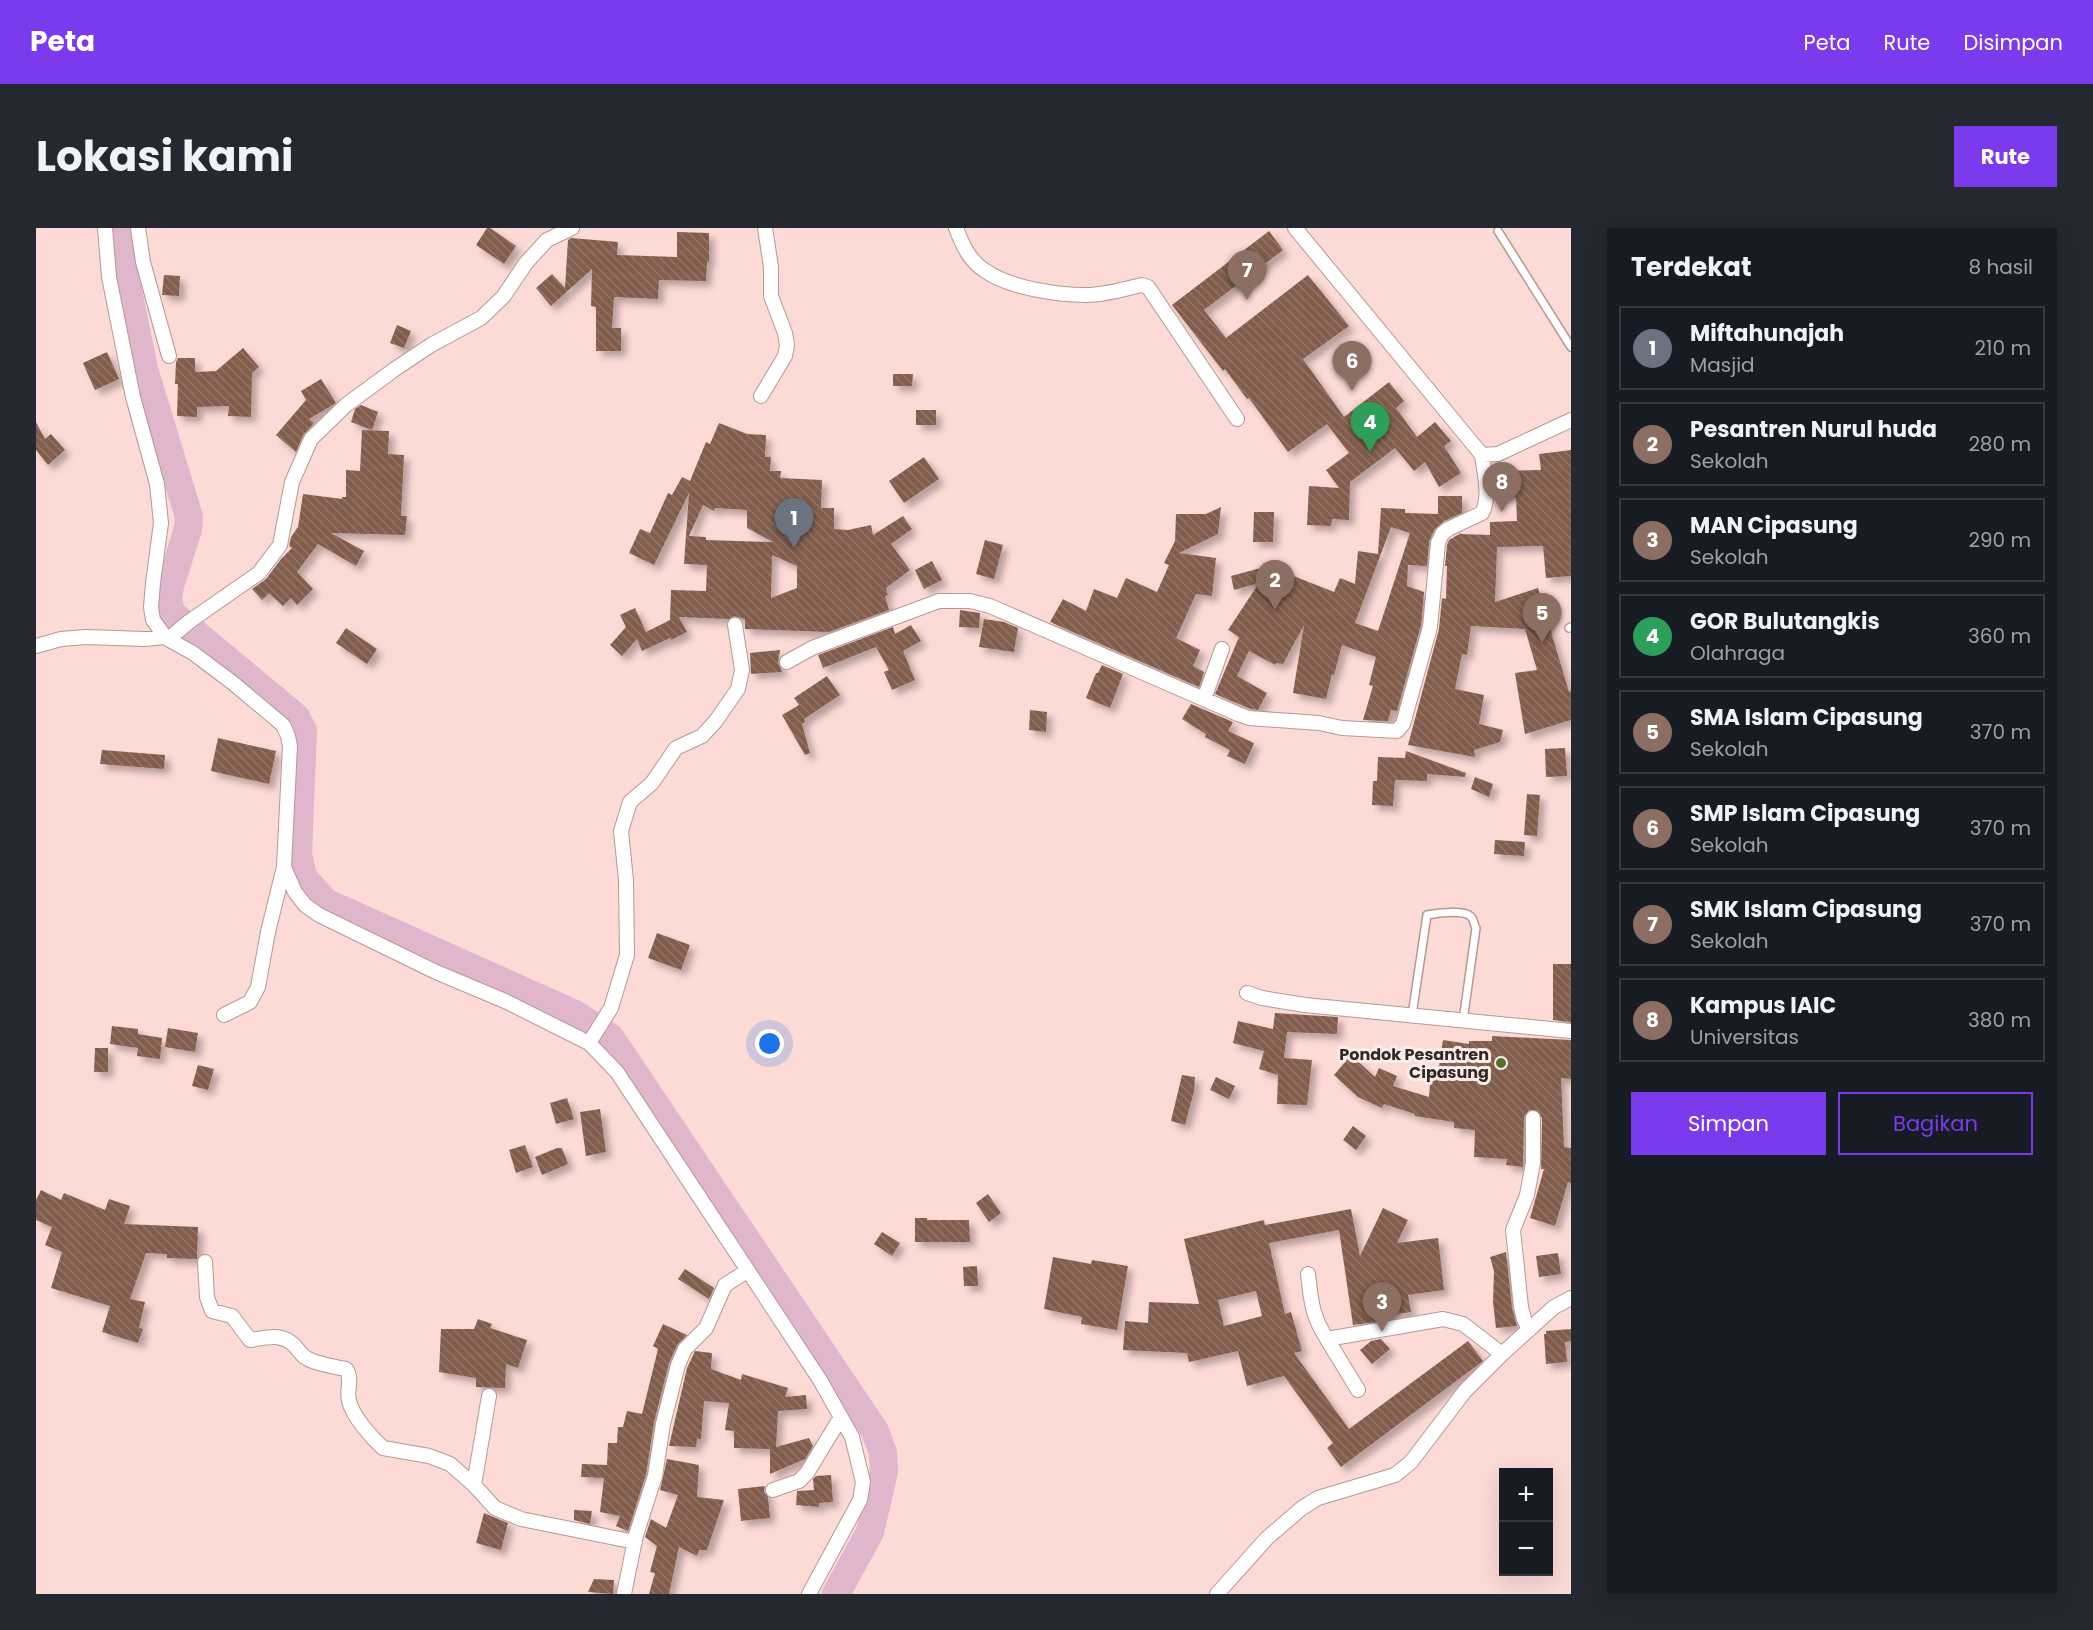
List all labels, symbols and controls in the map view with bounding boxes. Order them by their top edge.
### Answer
text: Peta [30,22,95,61]
text: Peta [1803,28,1851,57]
text: Rute [1884,28,1930,57]
text: Disimpan [1963,28,2063,57]
button: Rute [1954,126,2057,187]
text: Lokasi kami [36,127,293,186]
text: Terdekat [1631,249,1751,285]
pin: 7 [1228,250,1266,300]
text: 8 hasil [1968,253,2033,281]
text: Miftahunajah [1690,318,1844,349]
text: 1 [1649,334,1656,362]
text: 210 m [1975,334,2031,362]
pin: 6 [1332,342,1372,391]
text: Masjid [1690,351,1755,379]
pin: 4 [1350,402,1390,452]
text: Pesantren Nurul huda [1690,414,1937,445]
text: 2 [1647,430,1658,458]
text: 280 m [1968,430,2031,458]
text: Sekolah [1690,447,1768,475]
pin: 8 [1482,462,1522,512]
pin: 1 [774,498,813,548]
text: MAN Cipasung [1690,510,1858,541]
text: 3 [1646,526,1659,554]
text: 290 m [1968,526,2031,554]
text: Sekolah [1690,543,1768,571]
pin: 2 [1256,560,1294,610]
pin: 5 [1522,594,1562,643]
text: GOR Bulutangkis [1690,606,1880,637]
text: 4 [1646,622,1659,650]
text: 360 m [1968,622,2031,650]
text: Olahraga [1690,639,1785,667]
text: SMA Islam Cipasung [1690,702,1923,733]
text: 5 [1646,718,1659,746]
text: 370 m [1970,718,2031,746]
text: Sekolah [1690,735,1768,763]
text: SMP Islam Cipasung [1690,798,1920,829]
text: 6 [1646,814,1659,842]
text: 370 m [1970,814,2031,842]
text: Sekolah [1690,831,1768,859]
text: SMK Islam Cipasung [1690,894,1922,925]
text: 7 [1647,910,1658,938]
text: 370 m [1970,910,2031,938]
text: Sekolah [1690,927,1768,955]
text: Kampus IAIC [1690,990,1836,1021]
text: 8 [1646,1006,1659,1034]
text: 380 m [1968,1006,2031,1034]
text: Universitas [1690,1023,1799,1051]
your location [755,1029,784,1058]
place label: Pondok Pesantren Cipasung [1339,1043,1489,1084]
marker: Pondok Pesantren Cipasung [1494,1056,1508,1070]
button: Simpan [1631,1092,1826,1155]
button: Bagikan [1838,1092,2033,1155]
pin: 3 [1362,1282,1402,1332]
map controls [1499,1468,1553,1576]
button: + [1499,1468,1553,1522]
button: − [1499,1522,1553,1576]

